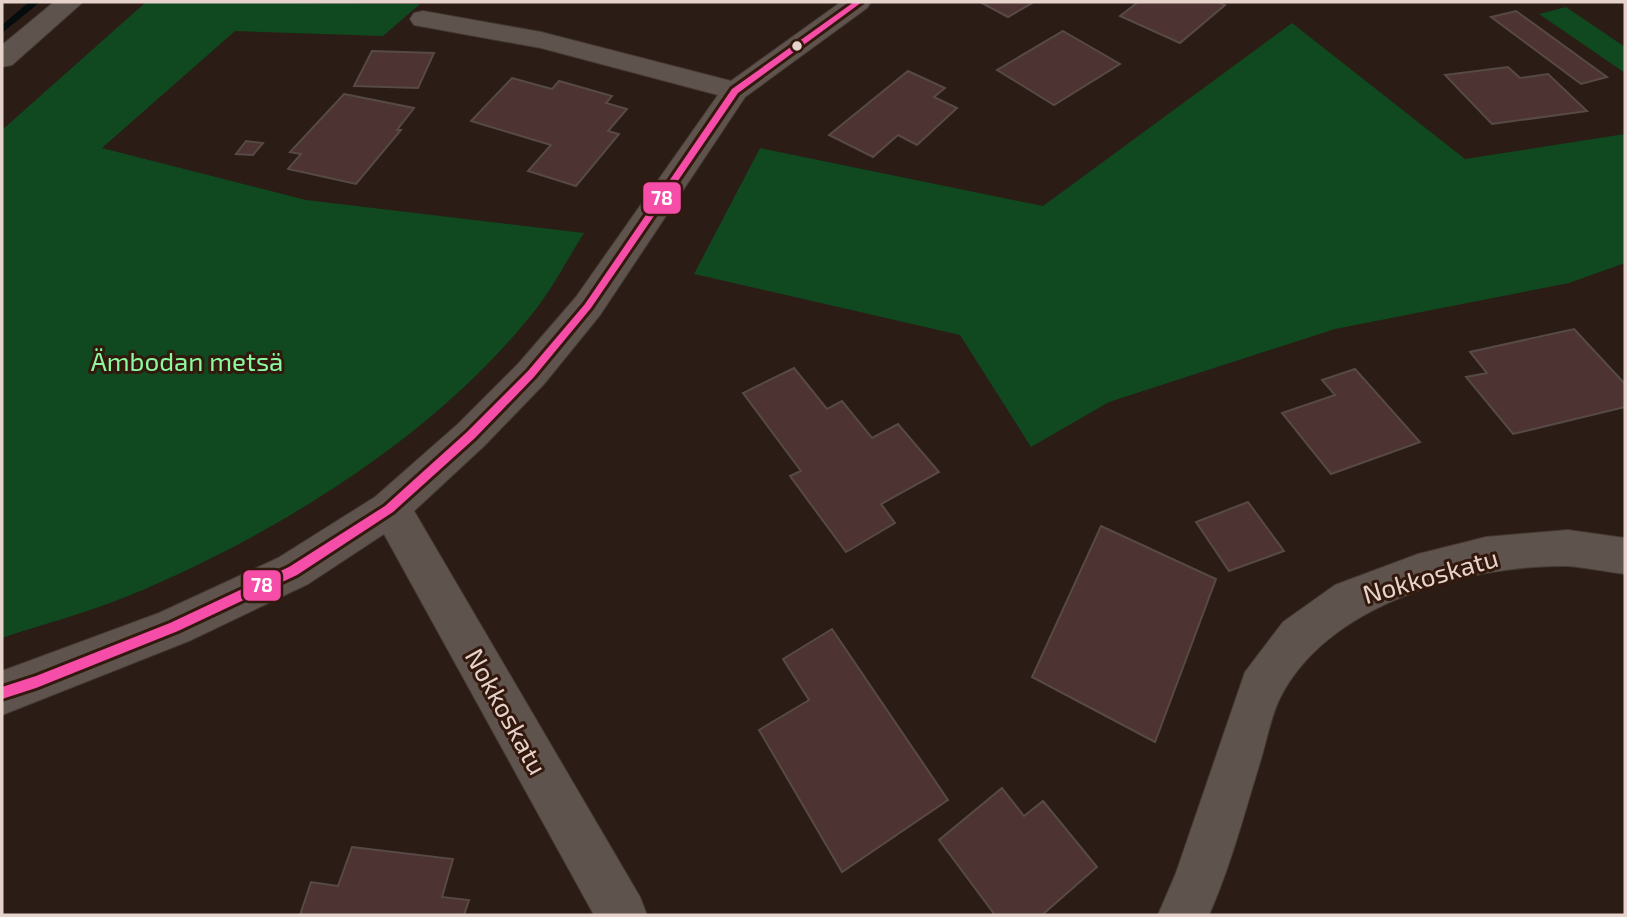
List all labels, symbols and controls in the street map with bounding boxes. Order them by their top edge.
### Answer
unlabelled marker [790,39,804,53]
line badge: 78 [642,181,682,215]
text: 78 [651,186,673,209]
park label: Ämbodan metsä [91,345,283,376]
street label: Nokkoskatu [1359,541,1501,609]
line badge: 78 [242,569,282,602]
text: 78 [251,573,273,596]
street label: Nokkoskatu [460,643,554,779]

